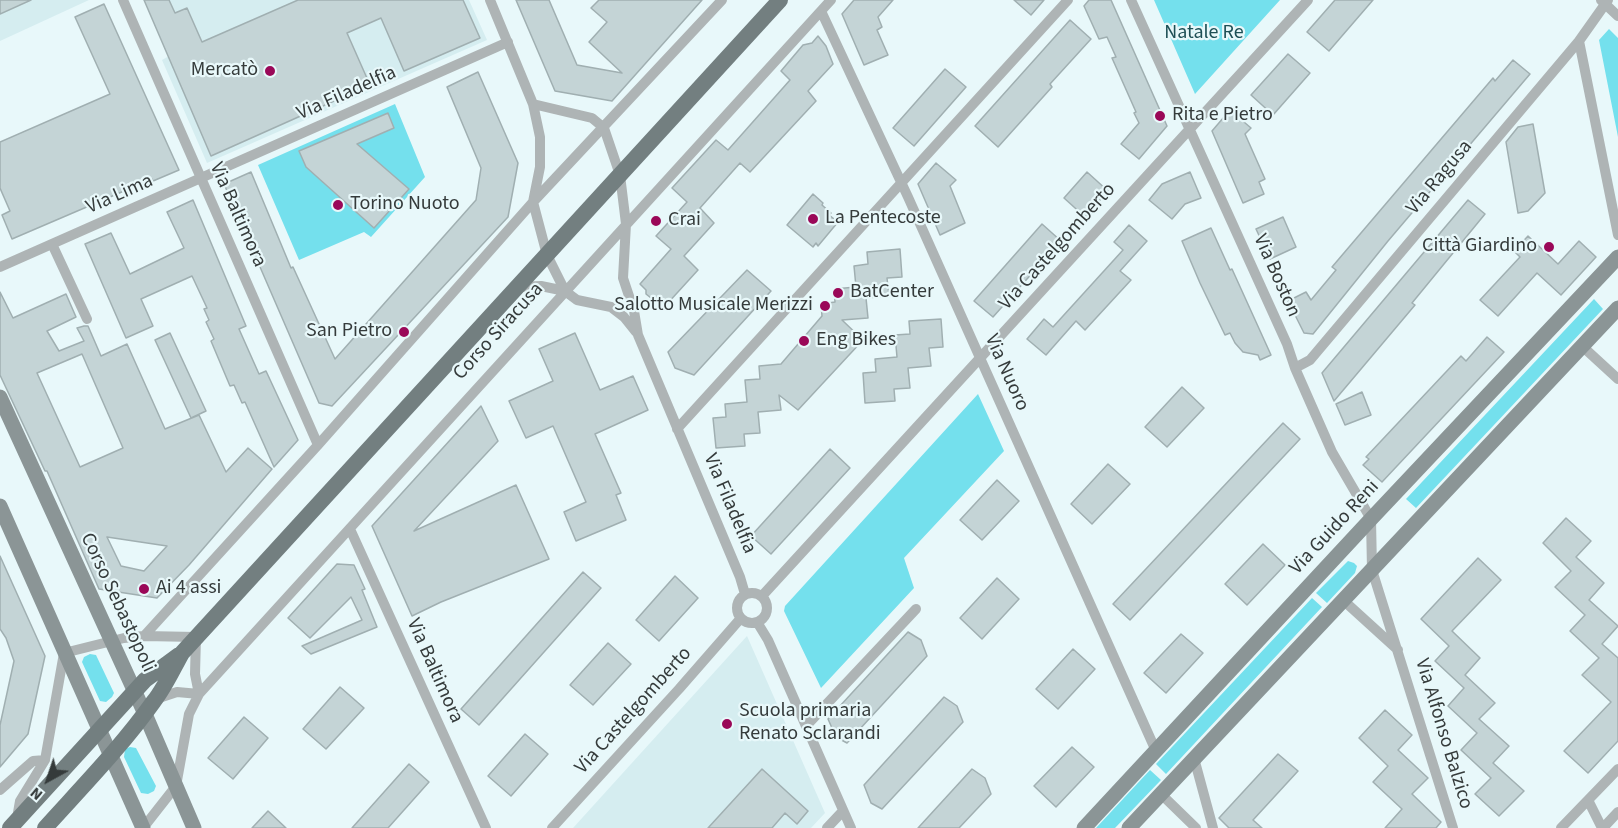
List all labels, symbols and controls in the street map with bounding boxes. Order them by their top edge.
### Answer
park label: Natale Re [1164,22,1244,46]
place label: Mercatò [191,59,258,83]
street label: Via Filadelfia [294,61,400,127]
marker: Mercatò [263,64,277,78]
place label: Rita e Pietro [1172,104,1273,128]
marker: Rita e Pietro [1153,109,1167,123]
street label: Via Ragusa [1402,136,1478,220]
street label: Via Baltimora [203,159,271,271]
street label: Via Lima [83,170,157,220]
street label: Via Castelgomberto [995,178,1121,316]
place label: Torino Nuoto [350,193,460,217]
marker: Torino Nuoto [331,198,345,212]
place label: La Pentecoste [825,207,941,231]
place label: Crai [668,209,701,233]
marker: La Pentecoste [806,212,820,226]
marker: Crai [649,214,663,228]
street label: Via Boston [1247,231,1305,321]
place label: Città Giardino [1422,235,1537,259]
marker: Città Giardino [1542,240,1556,254]
street label: Corso Siracusa [449,278,549,386]
place label: BatCenter [850,281,934,305]
marker: BatCenter [831,286,845,300]
place label: Salotto Musicale Merizzi [614,294,813,318]
marker: Salotto Musicale Merizzi [818,299,832,313]
place label: San Pietro [306,320,392,344]
marker: San Pietro [397,325,411,339]
place label: Eng Bikes [816,329,896,353]
street label: Via Nuoro [978,331,1034,415]
marker: Eng Bikes [797,334,811,348]
street label: Via Filadelfia [697,450,761,558]
street label: Via Guido Reni [1285,476,1385,580]
street label: Corso Sebastopoli [74,529,160,677]
place label: Ai 4 assi [156,577,221,601]
marker: Ai 4 assi [137,582,151,596]
street label: Via Baltimora [400,615,468,727]
street label: Via Castelgomberto [571,642,697,780]
street label: Via Alfonso Balzico [1409,656,1477,812]
place label: Scuola primaria Renato Sclarandi [739,700,881,747]
marker: Scuola primaria Renato Sclarandi [720,717,734,731]
north arrow [18,750,78,810]
text: N [25,782,48,806]

